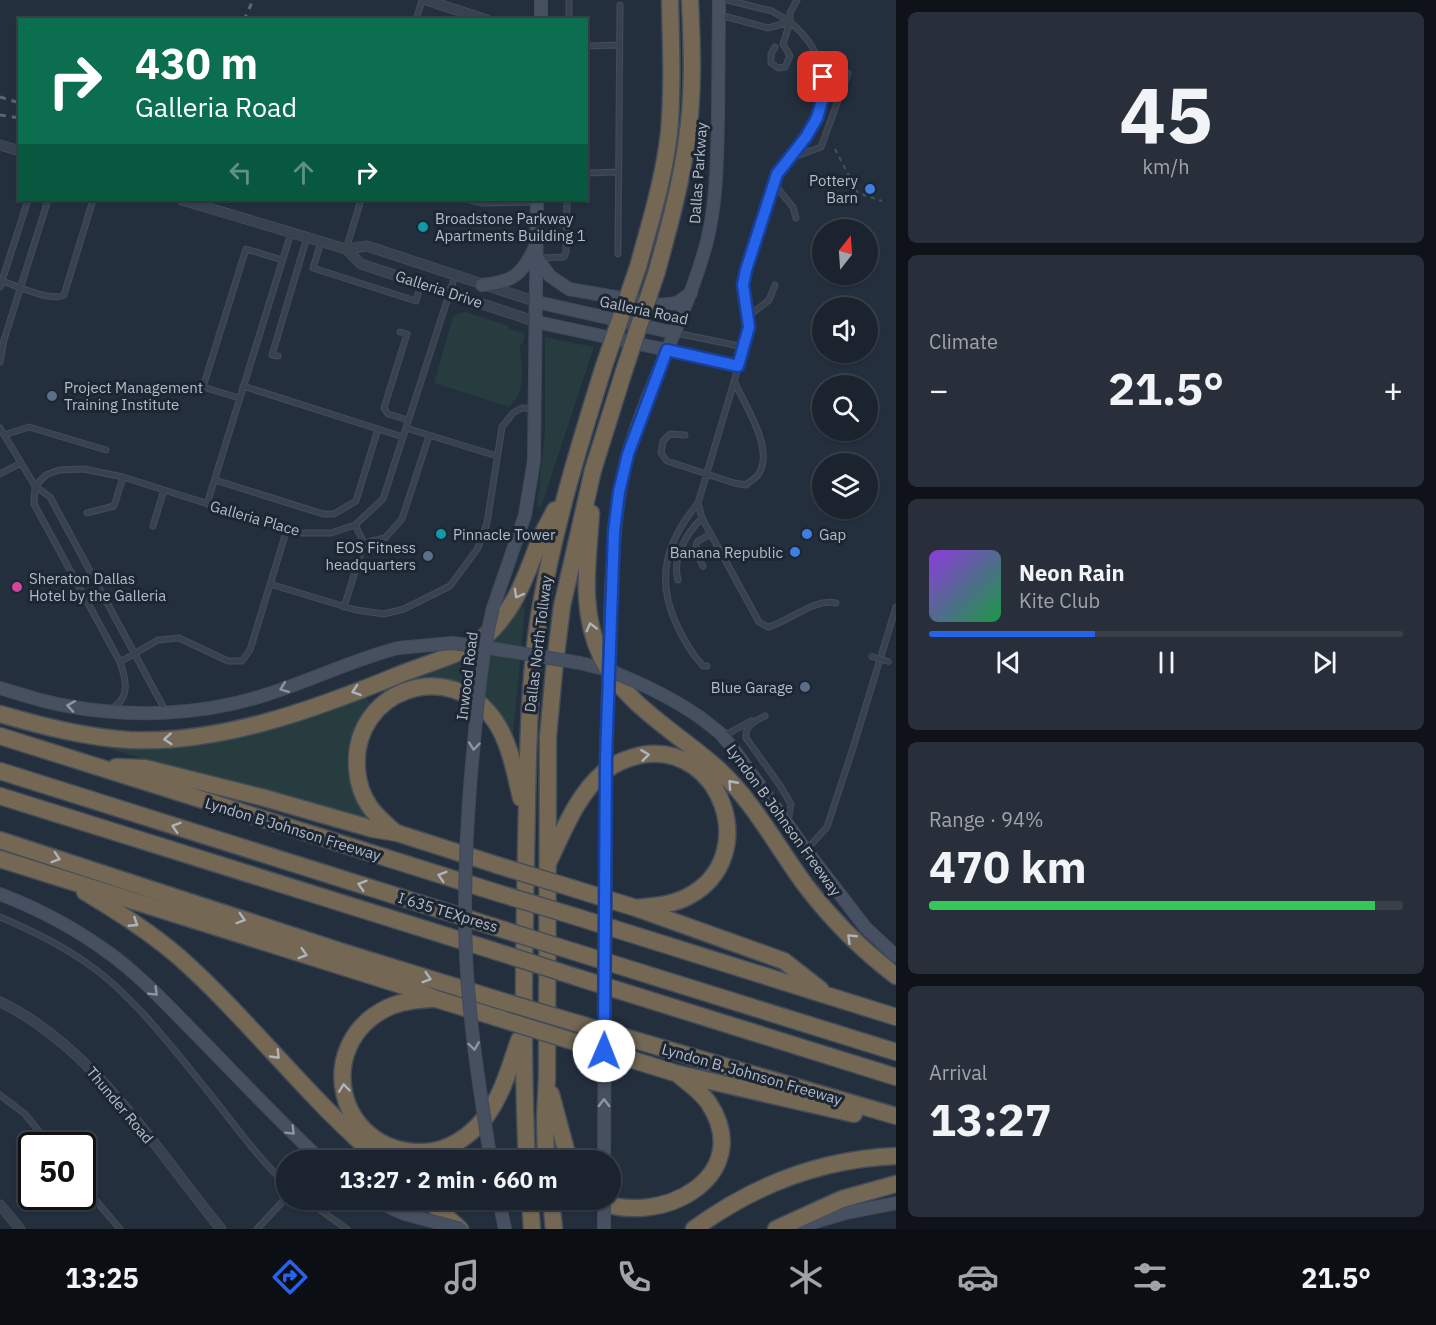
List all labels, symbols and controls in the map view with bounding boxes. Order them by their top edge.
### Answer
text: 430 m [135,36,258,91]
icon: right [36,42,114,120]
pin [797,51,848,102]
icon: arrive [806,60,839,93]
text: 45 [1119,63,1213,164]
text: Galleria Road [135,89,297,124]
street label: Dallas Parkway [685,121,711,225]
text: km/h [1142,153,1190,180]
icon: left [224,156,257,189]
icon: ahead [287,156,320,189]
icon: right [350,156,383,189]
place label: Pottery Barn [809,171,859,207]
marker: Pottery Barn [863,182,877,196]
place label: Broadstone Parkway Apartments Building 1 [435,209,586,245]
north arrow [812,219,878,285]
map controls [812,219,878,519]
marker: Broadstone Parkway Apartments Building 1 [416,220,430,234]
street label: Galleria Drive [393,266,485,312]
street label: Galleria Road [598,291,690,329]
button: sound [812,297,878,363]
text: Climate [929,328,998,355]
text: 21.5° [1108,359,1224,417]
text: − [929,368,949,411]
text: + [1383,368,1403,411]
button: search [812,375,878,441]
place label: Project Management Training Institute [64,378,203,414]
marker: Project Management Training Institute [45,389,59,403]
button: layers [812,453,878,519]
street label: Galleria Place [208,496,302,540]
place label: Pinnacle Tower [453,525,556,544]
place label: Gap [819,525,846,544]
marker: Pinnacle Tower [434,527,448,541]
marker: Gap [800,527,814,541]
place label: EOS Fitness headquarters [325,538,416,574]
place label: Banana Republic [670,543,783,562]
marker: Banana Republic [788,545,802,559]
marker: EOS Fitness headquarters [421,549,435,563]
text: Neon Rain [1019,558,1125,587]
place label: Sheraton Dallas Hotel by the Galleria [29,569,166,605]
street label: Dallas North Tollway [520,574,556,714]
marker: Sheraton Dallas Hotel by the Galleria [10,580,24,594]
text: Kite Club [1019,587,1100,614]
one-way arrow [514,588,525,598]
one-way arrow [586,622,598,632]
street label: Inwood Road [452,630,482,722]
icon: previous [992,646,1025,679]
icon: pause [1150,646,1183,679]
icon: next [1308,646,1341,679]
place label: Blue Garage [711,678,793,697]
marker: Blue Garage [798,680,812,694]
one-way arrow [279,681,289,694]
one-way arrow [351,684,362,697]
one-way arrow [66,700,76,713]
one-way arrow [163,732,172,745]
street label: Lyndon B Johnson Freeway [723,740,846,900]
one-way arrow [468,742,481,751]
one-way arrow [640,749,650,762]
one-way arrow [728,780,739,791]
street label: Lyndon B Johnson Freeway [203,793,384,865]
text: Range · 94% [929,806,1044,833]
one-way arrow [171,822,182,834]
text: 470 km [929,837,1087,895]
one-way arrow [50,851,61,864]
one-way arrow [437,870,448,883]
one-way arrow [357,880,368,892]
street label: I 635 TEXpress [396,888,500,936]
one-way arrow [235,911,246,924]
one-way arrow [127,916,138,927]
one-way arrow [848,934,858,945]
one-way arrow [297,947,308,959]
one-way arrow [421,970,432,983]
one-way arrow [147,985,158,996]
position arrow [572,1019,636,1083]
street label: Lyndon B. Johnson Freeway [660,1039,845,1109]
one-way arrow [468,1041,480,1050]
one-way arrow [269,1048,280,1059]
text: Arrival [929,1059,987,1086]
street label: Thunder Road [82,1063,158,1147]
one-way arrow [338,1083,350,1092]
text: 13:27 [929,1090,1052,1148]
one-way arrow [598,1098,610,1107]
one-way arrow [284,1125,295,1135]
speed limit sign: 50 [18,1132,96,1210]
text: 13:27 · 2 min · 660 m [339,1165,558,1194]
icon: directions [269,1256,311,1298]
icon: music [441,1256,483,1298]
icon: phone [613,1256,655,1298]
icon: climate [785,1256,827,1298]
icon: car [957,1256,999,1298]
icon: filters [1129,1256,1171,1298]
text: 13:25 [65,1260,139,1295]
text: 21.5° [1301,1260,1371,1295]

